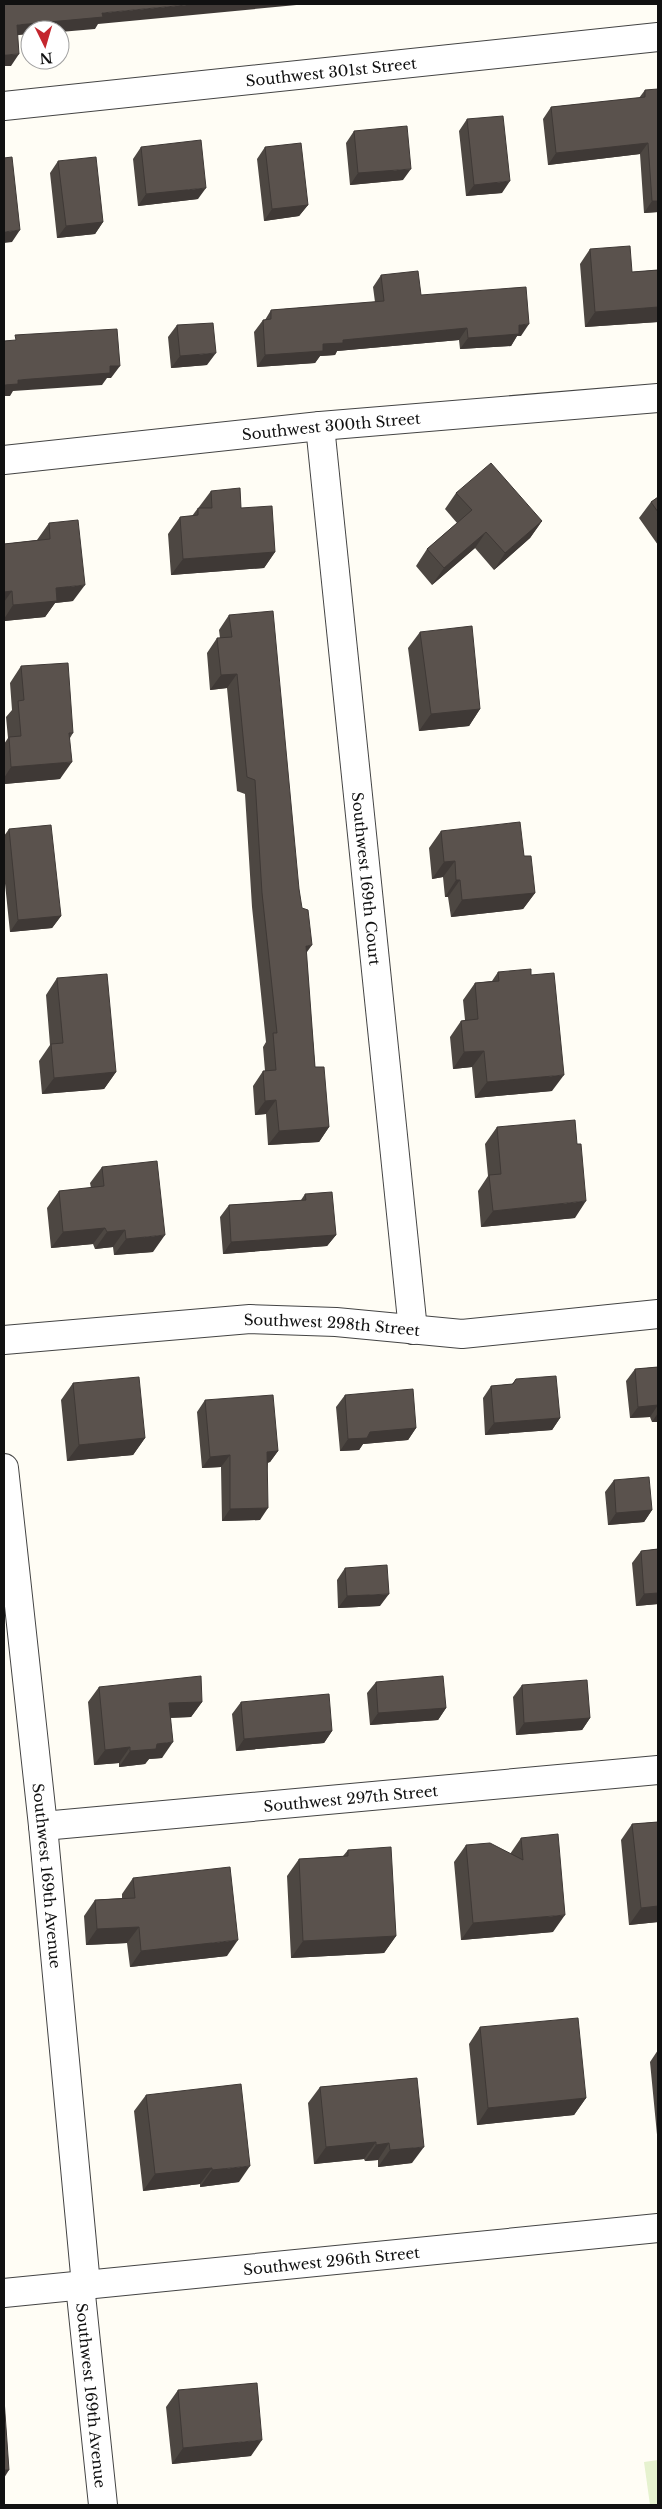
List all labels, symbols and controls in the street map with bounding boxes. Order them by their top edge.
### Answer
north arrow [20,20,70,70]
text: N [39,48,53,67]
street label: Southwest 301st Street [245,53,418,90]
street label: Southwest 300th Street [241,408,422,444]
street label: Southwest 169th Court [348,791,385,967]
street label: Southwest 298th Street [243,1309,421,1339]
street label: Southwest 297th Street [263,1781,439,1815]
street label: Southwest 169th Avenue [29,1782,66,1969]
street label: Southwest 296th Street [242,2242,421,2279]
street label: Southwest 169th Avenue [72,2302,111,2489]

